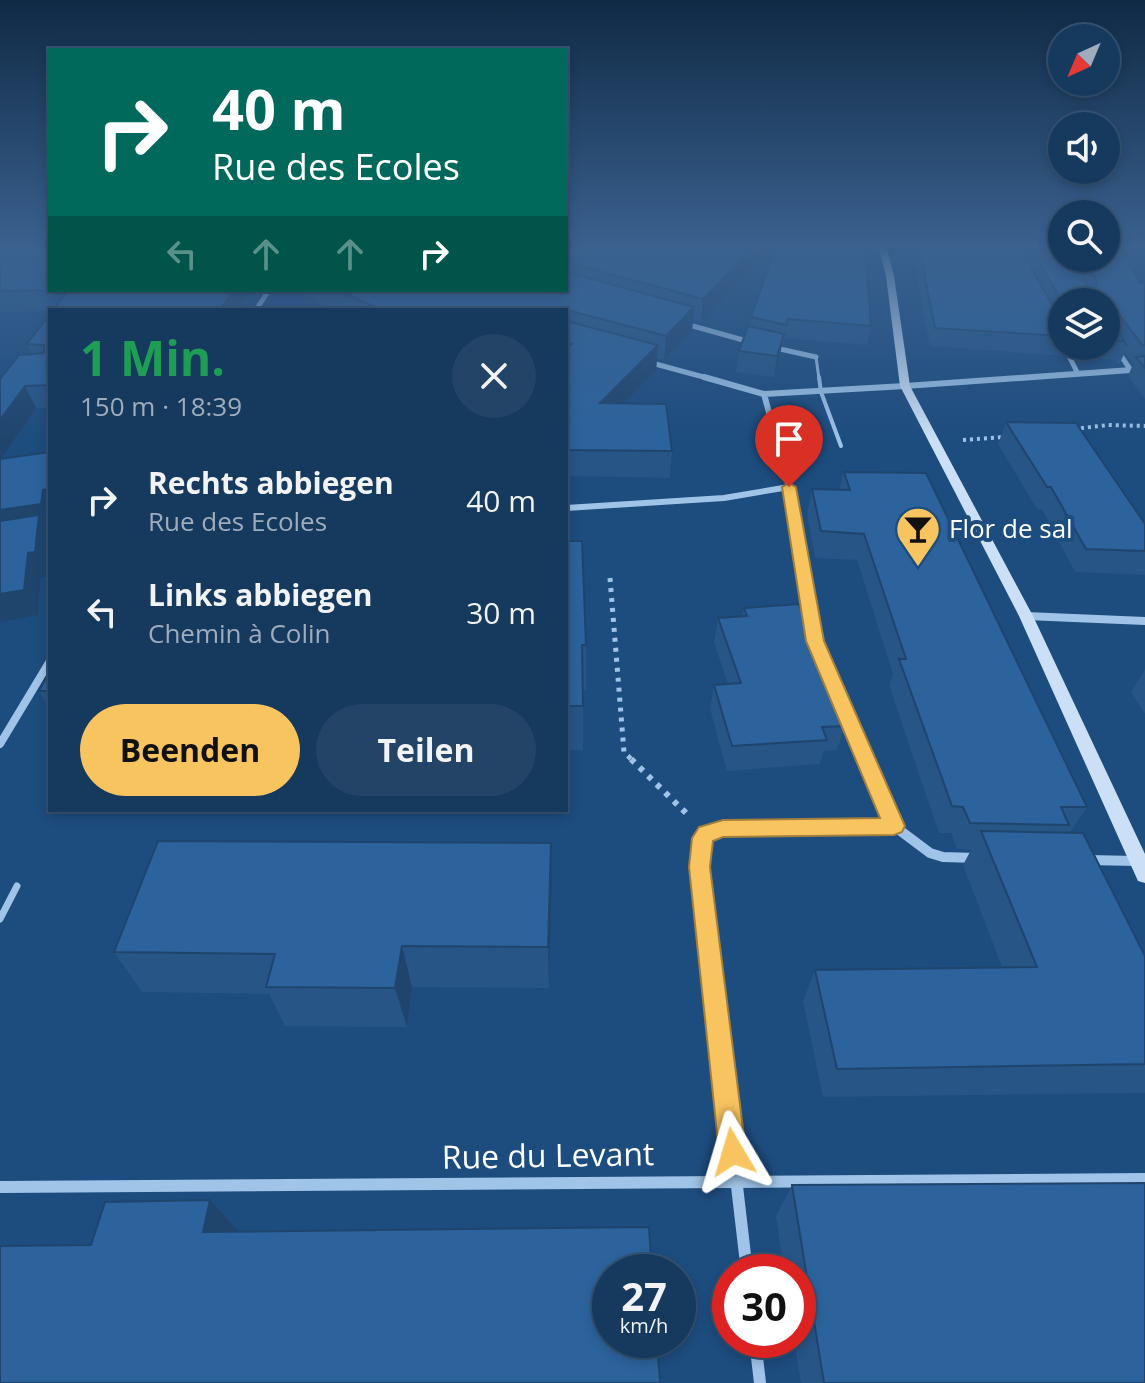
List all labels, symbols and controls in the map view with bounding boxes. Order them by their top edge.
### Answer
north arrow [1048,24,1120,96]
map controls [1048,24,1120,360]
text: 40 m [212,70,346,146]
icon: right [80,80,184,184]
button: sound [1048,112,1120,184]
text: Rue des Ecoles [212,142,460,191]
button: search [1048,200,1120,272]
icon: left [160,232,204,276]
icon: ahead [244,232,288,276]
icon: ahead [328,232,372,276]
icon: right [412,232,456,276]
button: layers [1048,288,1120,360]
text: 1 Min. [80,325,225,390]
button: close [452,334,536,418]
text: 150 m · 18:39 [80,388,242,424]
pin [755,405,823,487]
icon: arrive [767,417,811,461]
text: Rechts abbiegen [148,462,394,503]
icon: right [80,478,124,522]
text: 40 m [466,480,536,521]
text: Rue des Ecoles [148,503,327,539]
bar icon: Flor de sal [894,505,942,568]
place label: Flor de sal [949,510,1073,546]
text: Links abbiegen [148,574,373,615]
icon: left [80,590,124,634]
text: 30 m [466,592,536,633]
text: Chemin à Colin [148,615,331,651]
button: Beenden [80,704,300,796]
button: Teilen [316,704,536,796]
position arrow [691,1110,775,1194]
street label: Rue du Levant [441,1131,655,1178]
speed limit sign: 30 [712,1254,816,1358]
text: 27 [621,1268,667,1323]
text: km/h [620,1312,668,1339]

